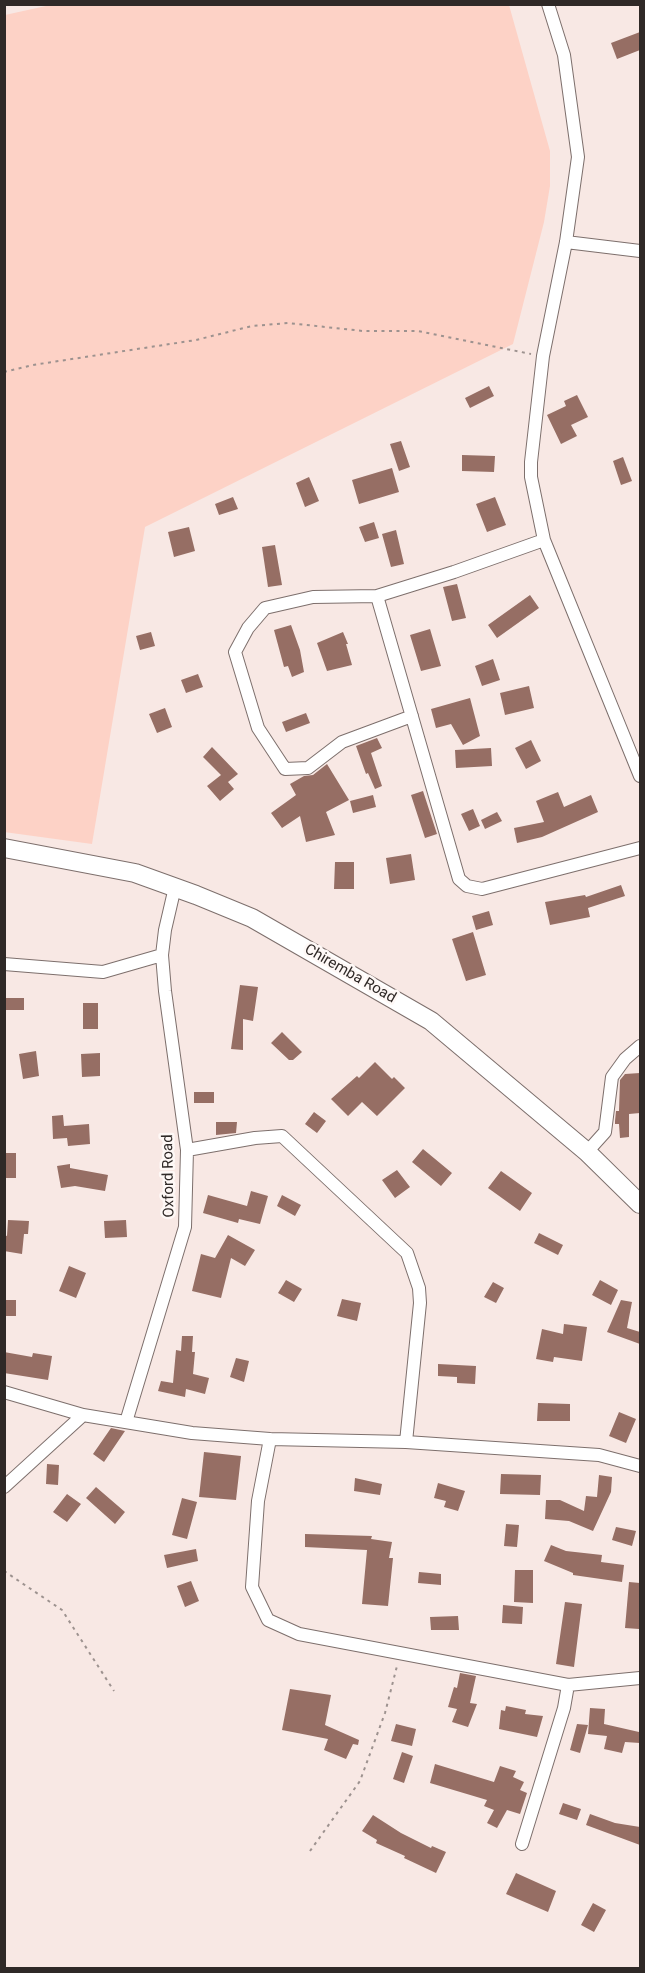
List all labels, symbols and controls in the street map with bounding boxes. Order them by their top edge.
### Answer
street label: Chiremba Road [301,941,399,1007]
street label: Oxford Road [159,1134,179,1218]

